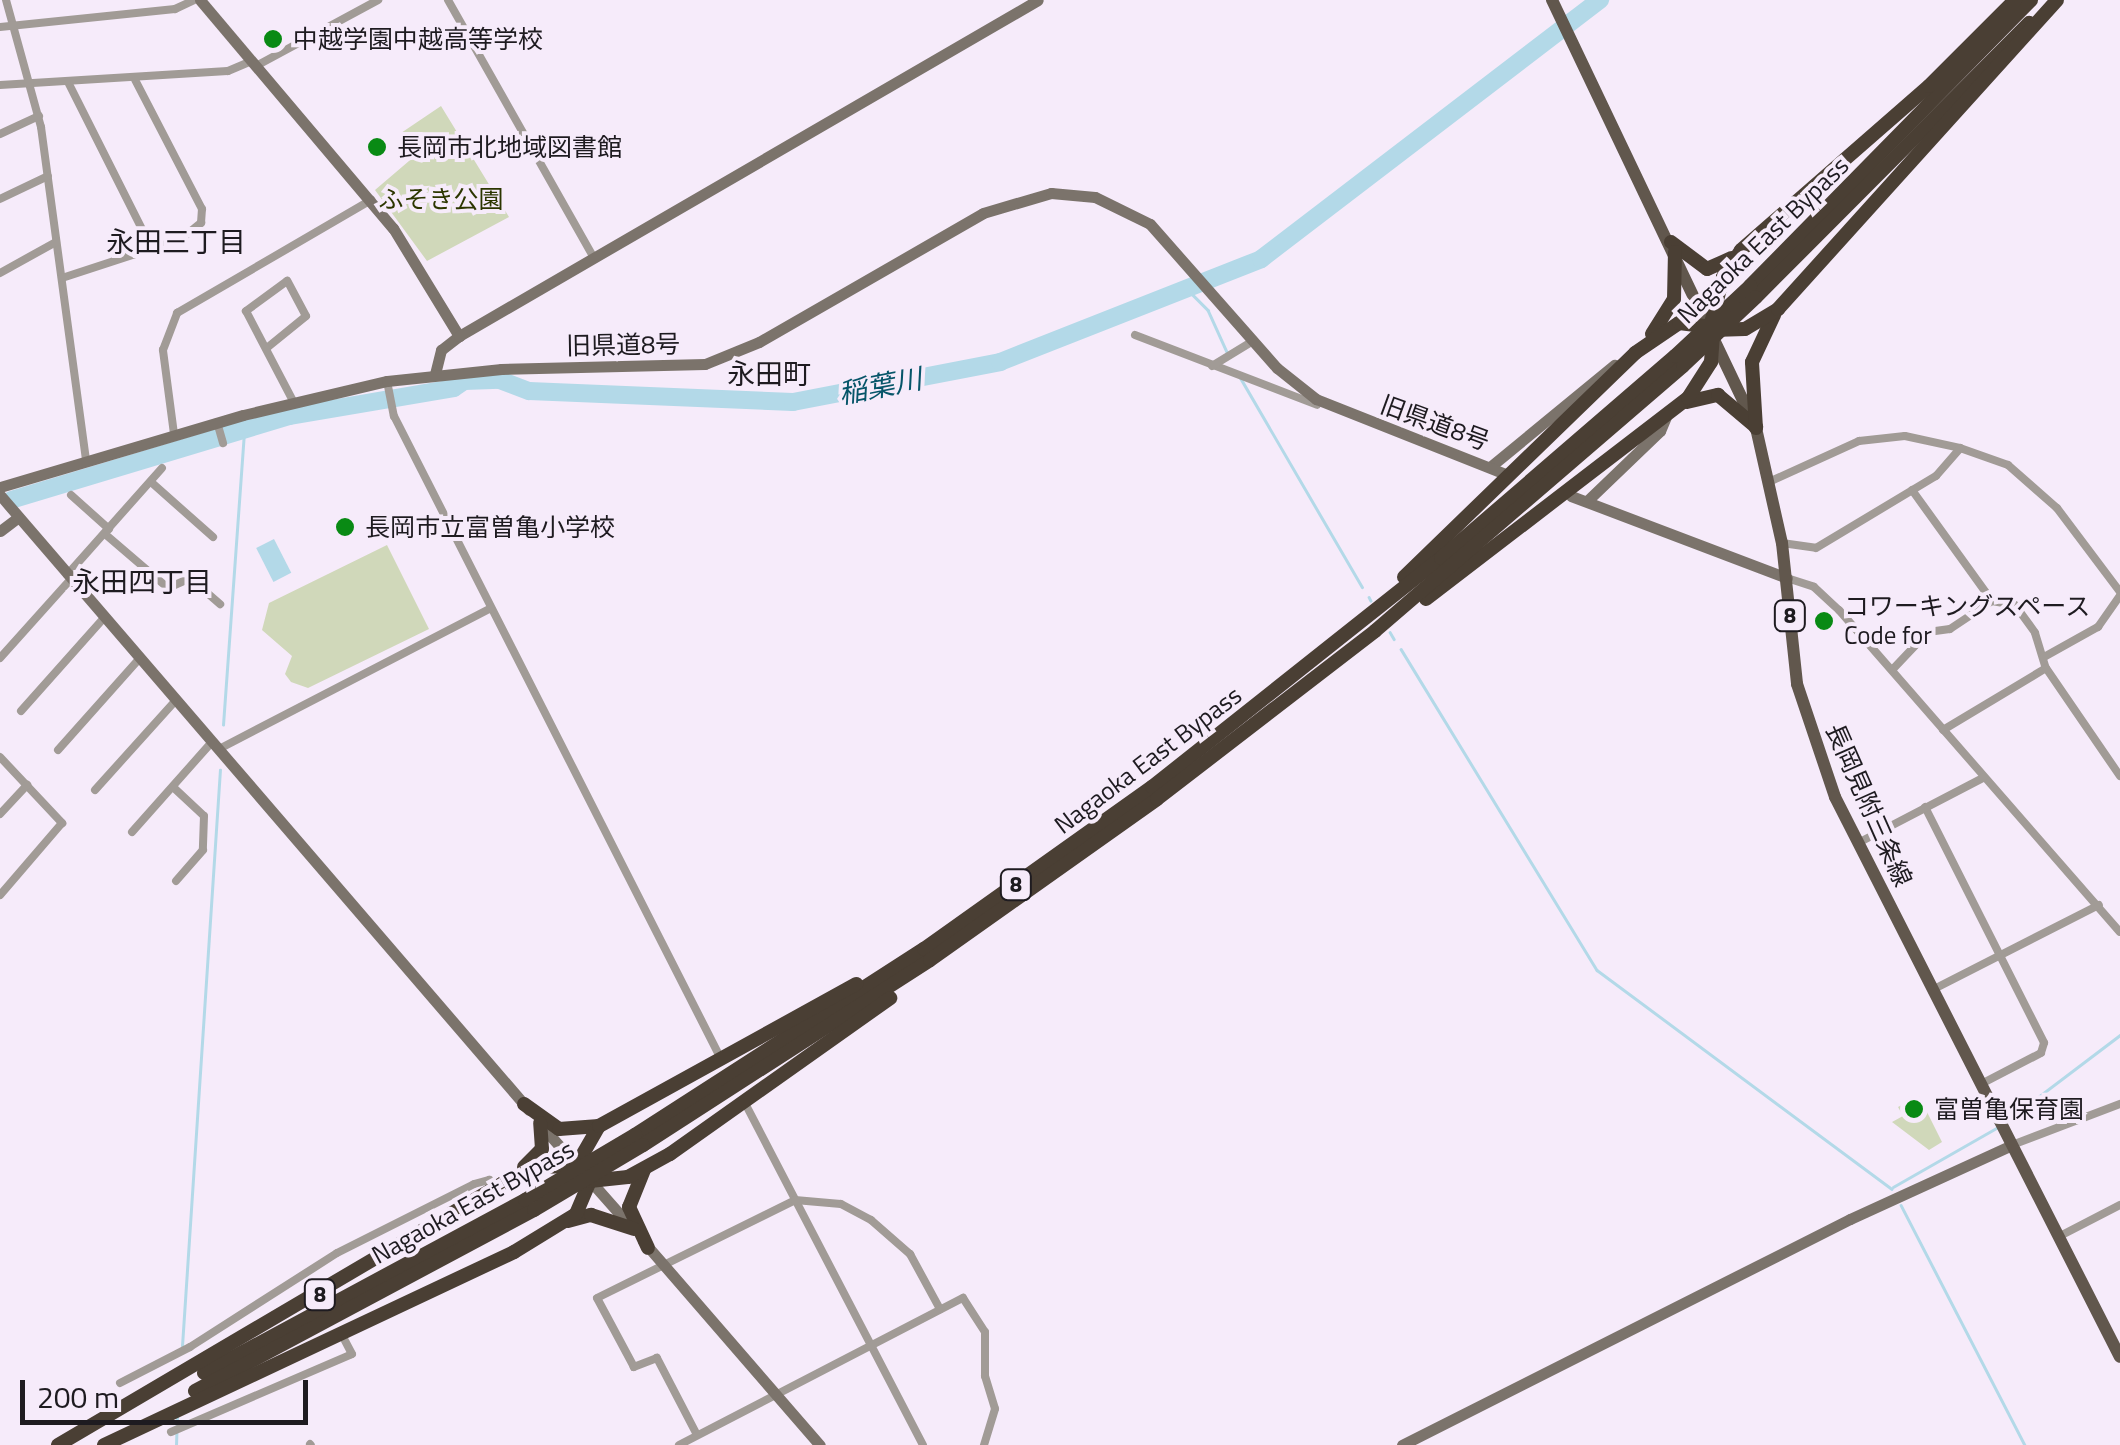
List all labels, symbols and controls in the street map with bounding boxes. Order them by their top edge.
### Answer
place label: 中越学園中越高等学校 [293,24,543,54]
marker: 中越学園中越高等学校 [262,28,284,50]
place label: 長岡市北地域図書館 [397,132,622,162]
marker: 長岡市北地域図書館 [366,136,388,158]
street label: Nagaoka East Bypass [1671,151,1855,329]
park label: ふそき公園 [379,184,503,214]
district label: 永田三丁目 [106,225,246,259]
street label: 旧県道8号 [566,329,680,361]
district label: 永田町 [727,357,811,391]
water label: 稲葉川 [836,361,924,411]
street label: 旧県道8号 [1376,389,1494,457]
place label: 長岡市立富曽亀小学校 [365,512,615,542]
marker: 長岡市立富曽亀小学校 [334,516,356,538]
district label: 永田四丁目 [72,565,212,599]
place label: コワーキングスペース Code for [1844,592,2094,651]
road number: 8 [1772,599,1808,633]
marker: コワーキングスペース Code for [1813,610,1835,632]
street label: Nagaoka East Bypass [1049,680,1247,840]
street label: 長岡見附三条線 [1820,719,1918,891]
road number: 8 [998,868,1034,902]
place label: 富曽亀保育園 [1934,1094,2084,1124]
marker: 富曽亀保育園 [1903,1098,1925,1120]
street label: Nagaoka East Bypass [367,1134,579,1270]
road number: 8 [302,1278,338,1312]
scale bar [25,1360,312,1422]
text: 200 m [37,1374,119,1420]

